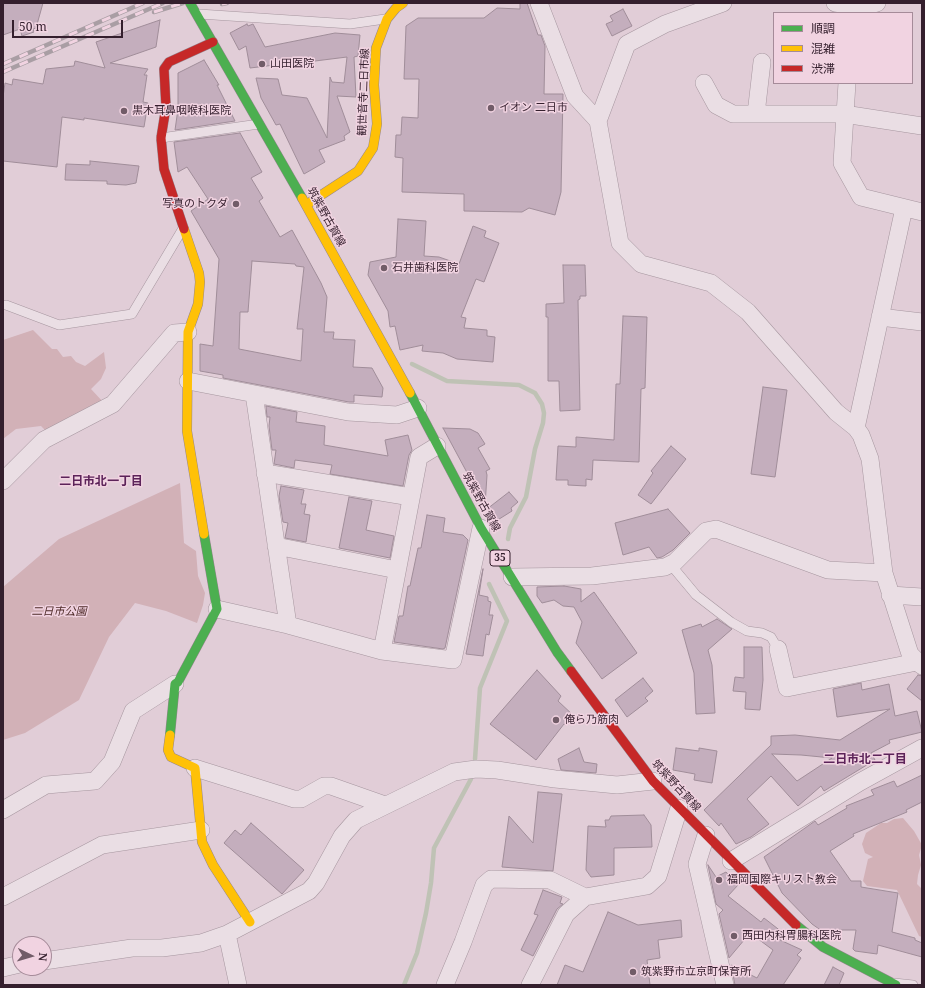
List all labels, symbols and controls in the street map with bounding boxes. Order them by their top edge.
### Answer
scale bar [14,12,125,38]
legend [773,12,913,84]
text: 50 m [19,18,47,35]
text: 順調 [811,20,835,37]
text: 混雑 [811,40,835,57]
street label: 観世音寺二日市線 [356,48,372,136]
place label: 山田医院 [270,57,314,71]
marker: 山田医院 [257,59,267,69]
text: 渋滞 [811,60,835,77]
place label: イオン 二日市 [499,101,568,115]
marker: イオン 二日市 [486,103,496,113]
place label: 黒木耳鼻咽喉科医院 [132,104,231,118]
marker: 黒木耳鼻咽喉科医院 [119,106,129,116]
street label: 筑紫野古賀線 [304,185,348,249]
place label: 写真のトクダ [162,197,228,211]
marker: 写真のトクダ [231,199,241,209]
place label: 石井歯科医院 [392,261,458,275]
marker: 石井歯科医院 [379,263,389,273]
street label: 筑紫野古賀線 [459,470,503,534]
district label: 二日市北一丁目 [59,475,143,489]
road number: 35 [490,550,510,566]
park label: 二日市公園 [32,605,86,619]
place label: 俺ら乃筋肉 [564,713,619,727]
marker: 俺ら乃筋肉 [551,715,561,725]
district label: 二日市北二丁目 [823,753,907,767]
street label: 筑紫野古賀線 [649,757,703,815]
place label: 福岡国際キリスト教会 [727,873,837,887]
marker: 福岡国際キリスト教会 [714,875,724,885]
place label: 西田内科胃腸科医院 [742,929,841,943]
marker: 西田内科胃腸科医院 [729,931,739,941]
north arrow [12,936,52,976]
text: N [36,952,51,962]
place label: 筑紫野市立京町保育所 [641,965,751,979]
marker: 筑紫野市立京町保育所 [628,967,638,977]

